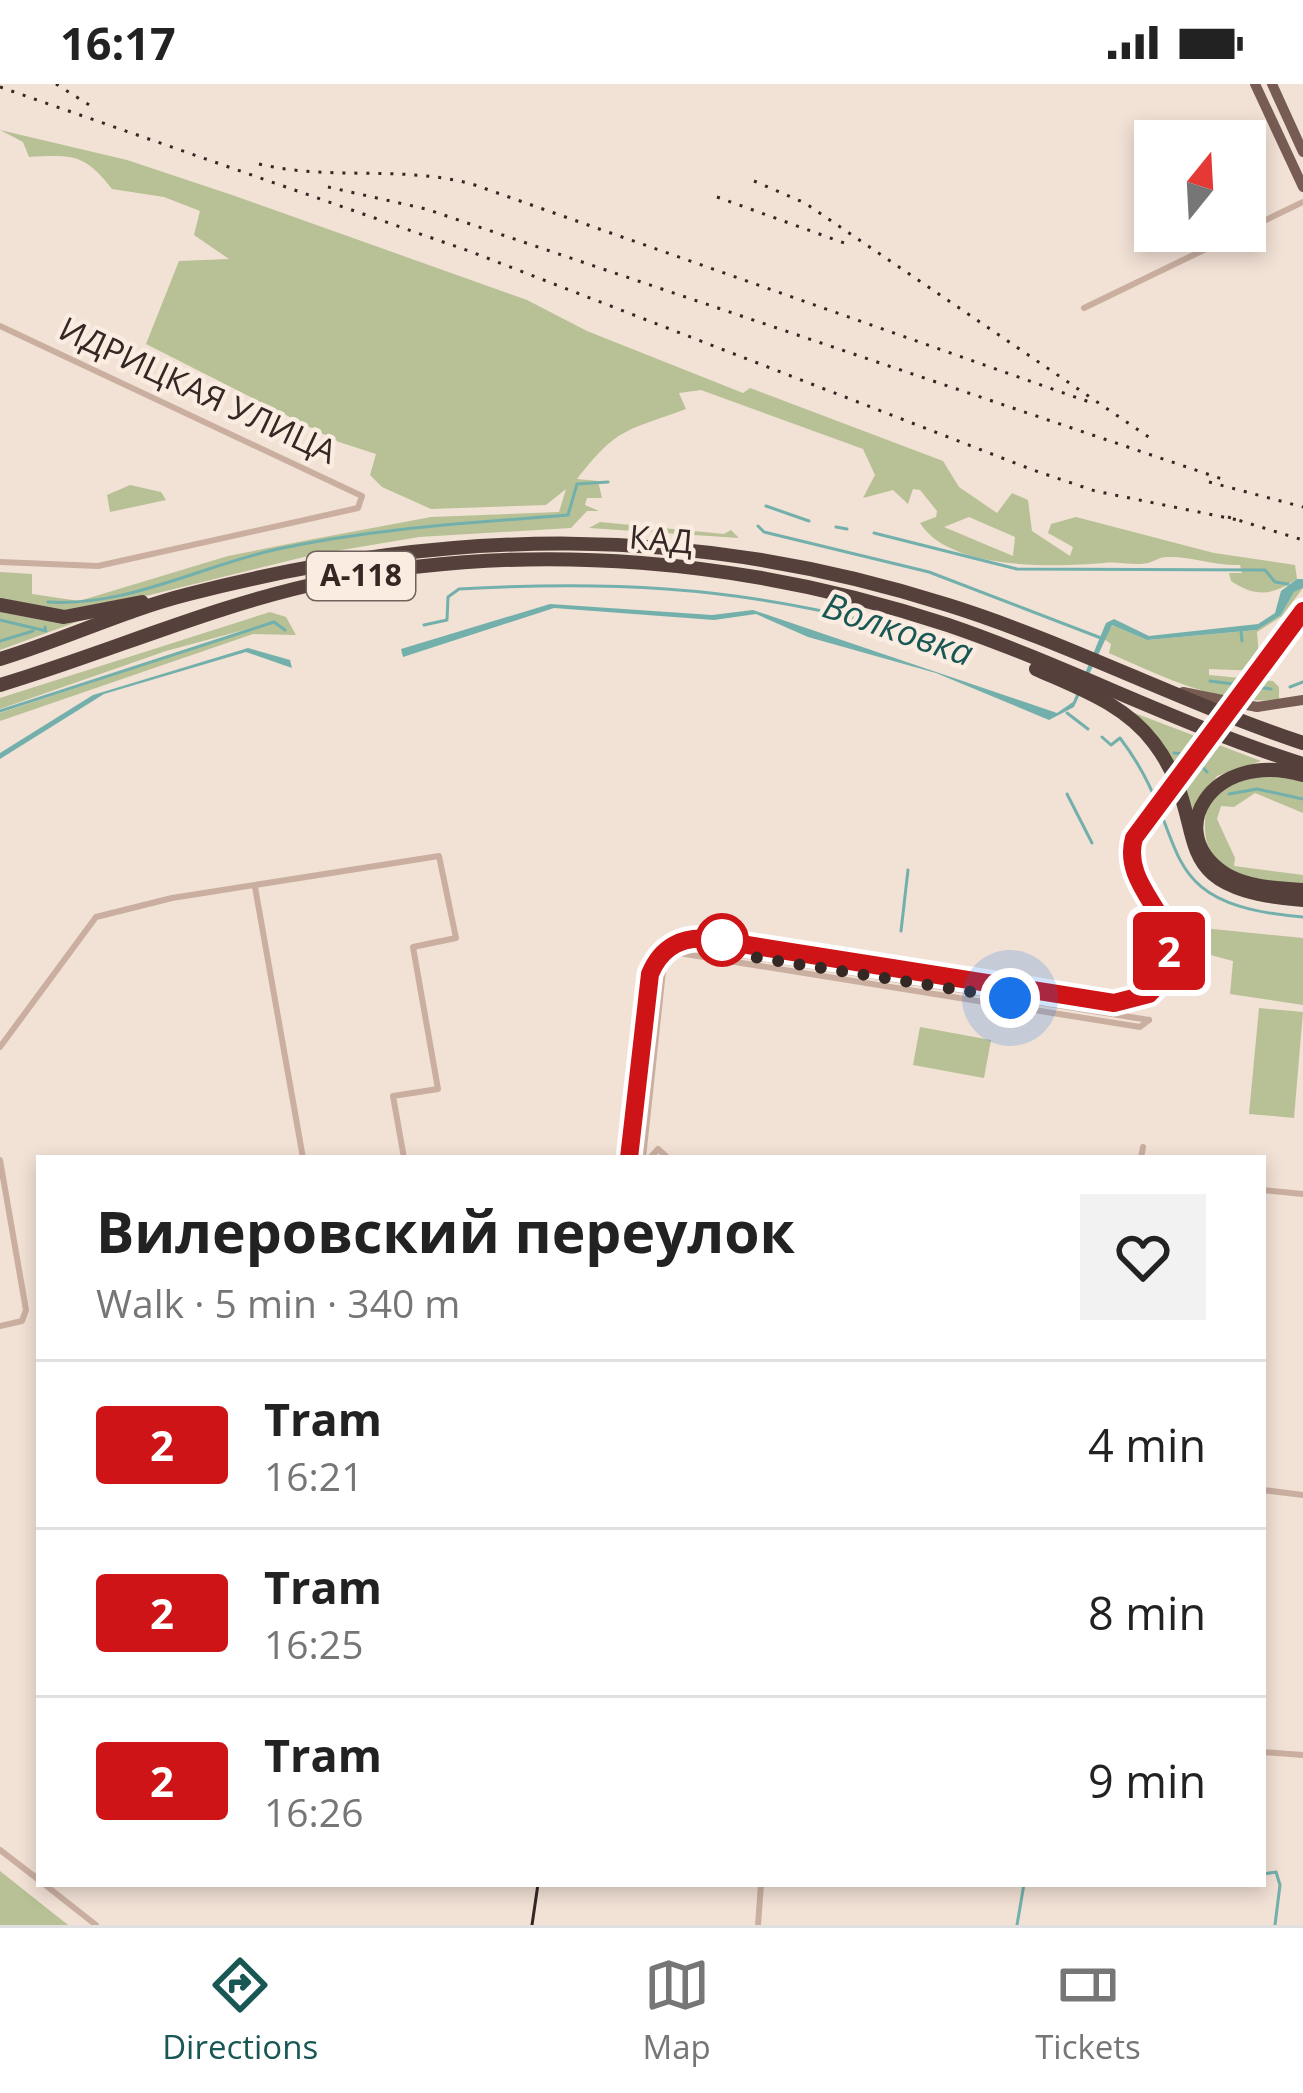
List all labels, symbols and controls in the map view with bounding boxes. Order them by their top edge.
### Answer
text: 16:17 [60,12,176,73]
north arrow [1134,120,1266,252]
map controls [1134,120,1266,252]
street label: ИДРИЦКАЯ УЛИЦА [52,306,344,474]
street label: КАД [627,513,695,564]
road number: А-118 [307,552,415,600]
water label: Волковка [817,580,980,677]
line badge: 2 [1130,912,1208,990]
unlabelled marker [697,915,747,965]
text: 2 [1157,922,1181,979]
your location [980,968,1040,1028]
text: Вилеровский переулок [96,1192,795,1270]
button: heart [1080,1194,1206,1320]
text: Walk · 5 min · 340 m [96,1276,460,1329]
text: Tram [264,1388,382,1449]
text: 4 min [1088,1414,1206,1475]
text: 2 [150,1416,174,1473]
text: 16:21 [264,1449,363,1502]
text: Tram [264,1556,382,1617]
text: 8 min [1088,1582,1206,1643]
text: 2 [150,1584,174,1641]
text: 16:25 [264,1617,363,1670]
text: Tram [264,1724,382,1785]
text: 9 min [1088,1750,1206,1811]
text: 2 [150,1752,174,1809]
text: 16:26 [264,1785,363,1838]
tab: Directions [162,1952,318,2069]
tab: Map [643,1952,711,2069]
tab: Tickets [1035,1952,1141,2069]

